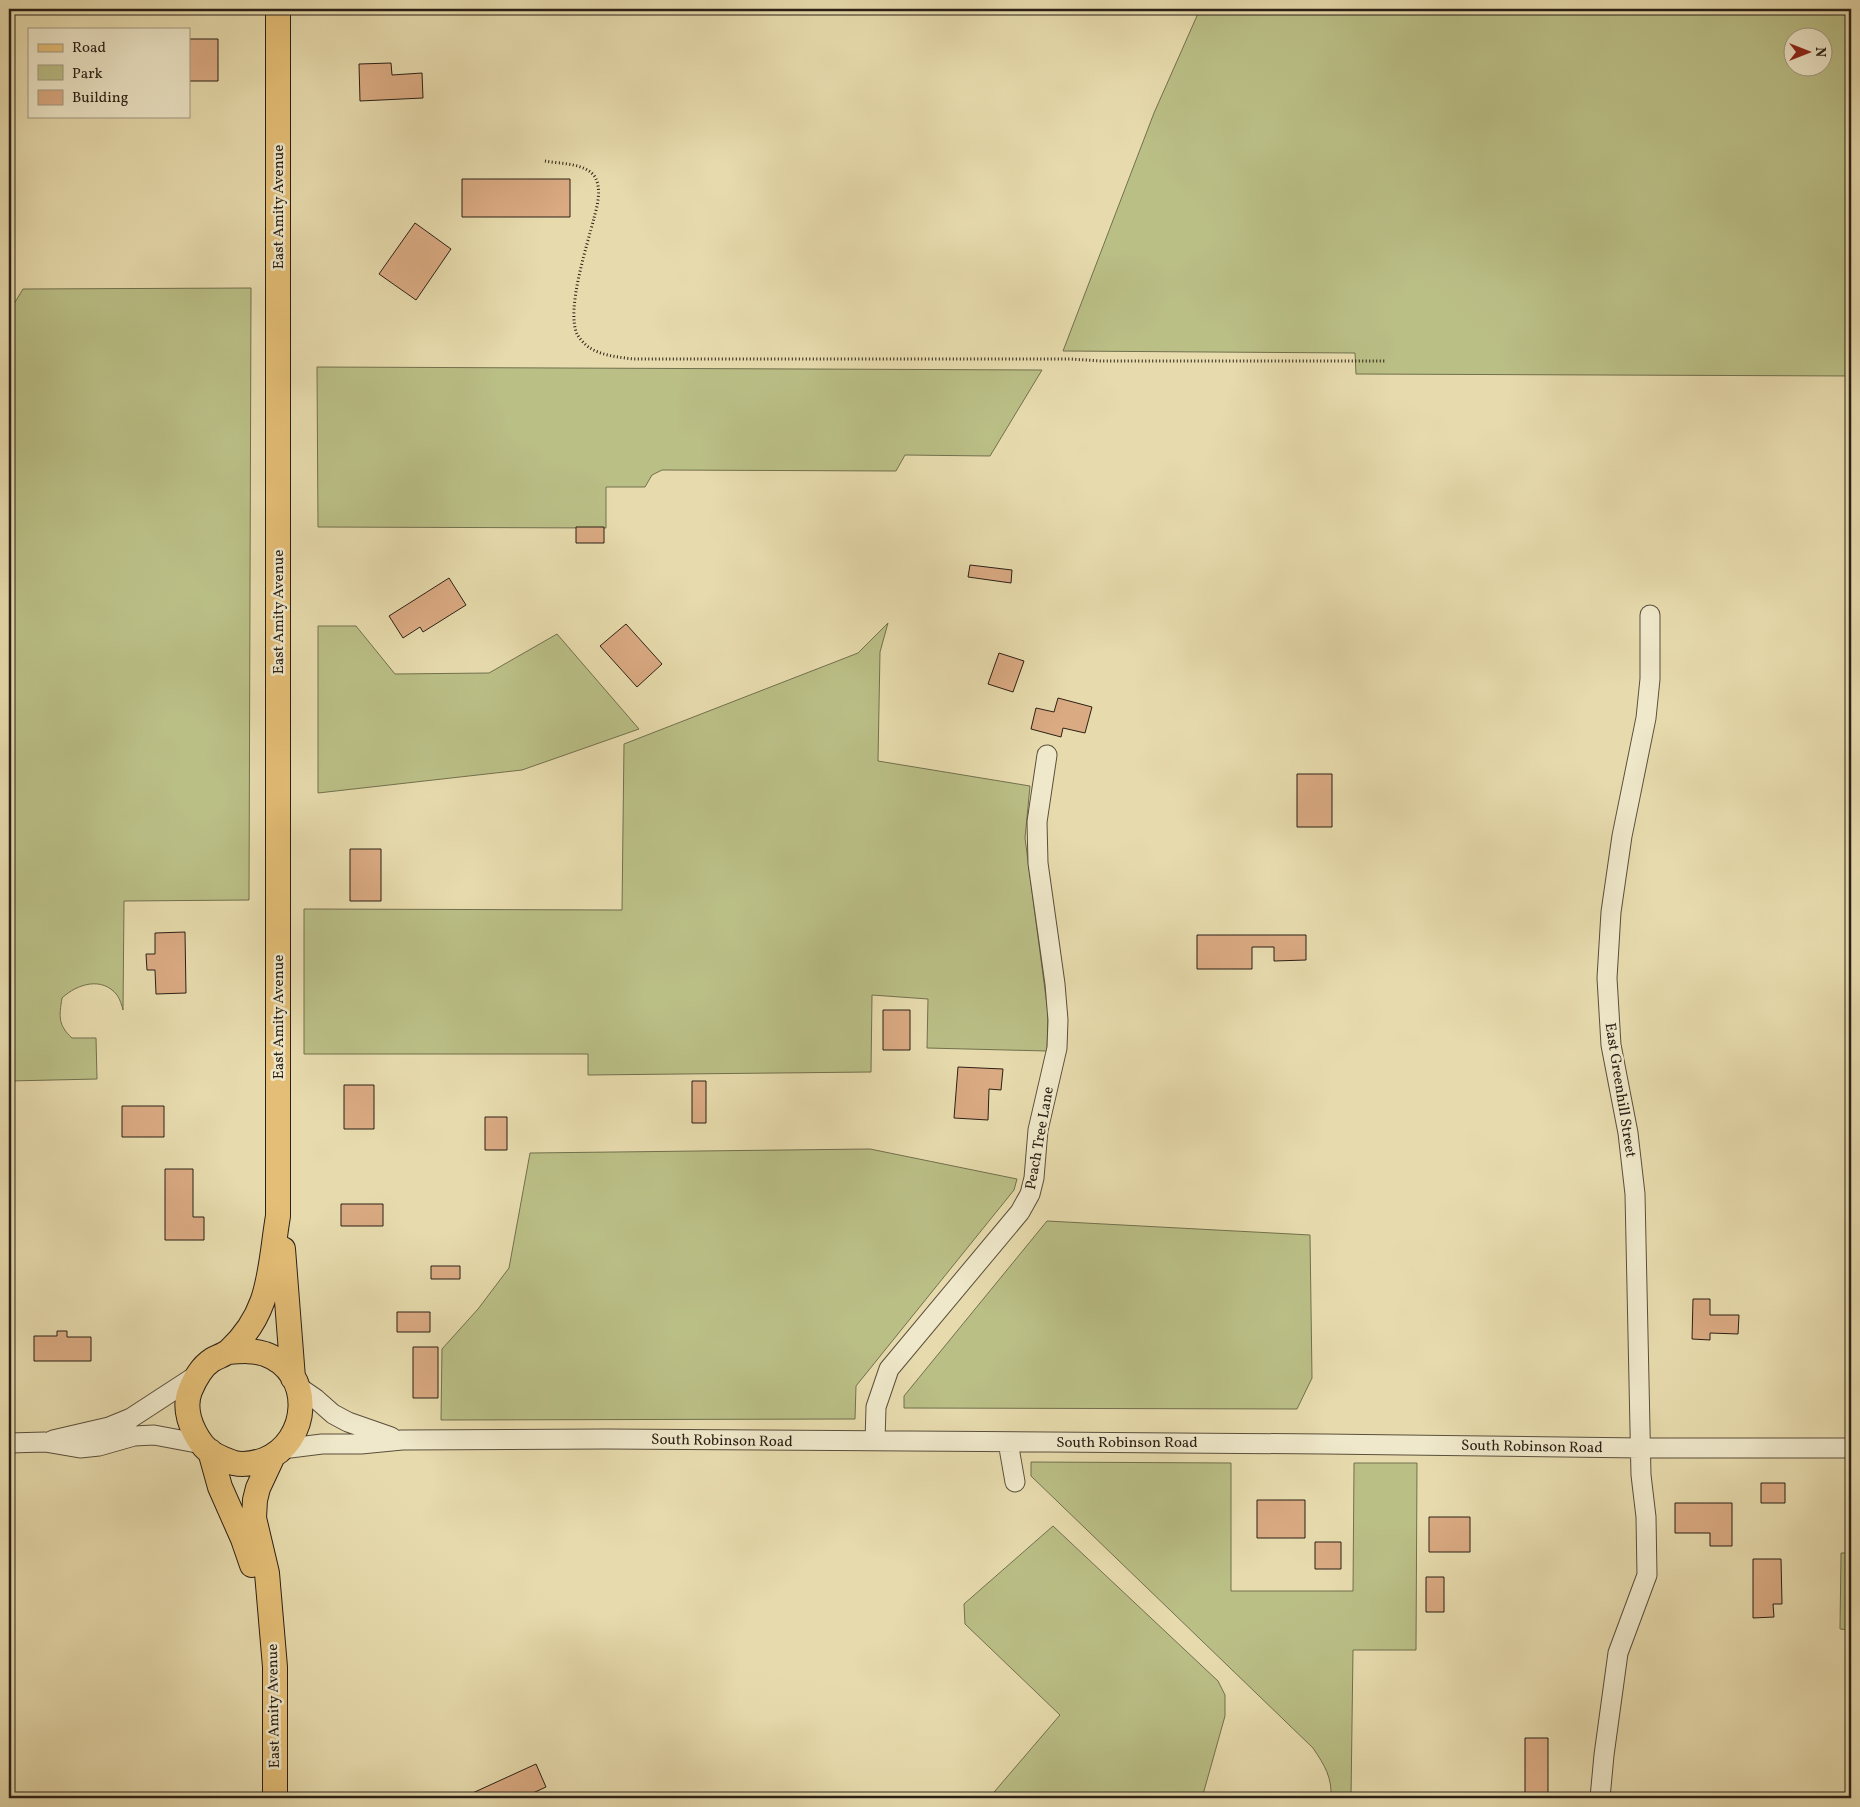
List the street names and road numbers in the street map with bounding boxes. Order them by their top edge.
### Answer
street label: East Amity Avenue [269,145,290,269]
street label: East Amity Avenue [269,550,290,674]
street label: East Amity Avenue [269,955,290,1079]
street label: East Greenhill Street [1598,1021,1641,1159]
street label: Peach Tree Lane [1021,1085,1060,1192]
street label: South Robinson Road [651,1430,793,1453]
street label: South Robinson Road [1056,1433,1198,1454]
street label: South Robinson Road [1461,1436,1603,1459]
street label: East Amity Avenue [263,1644,286,1768]

